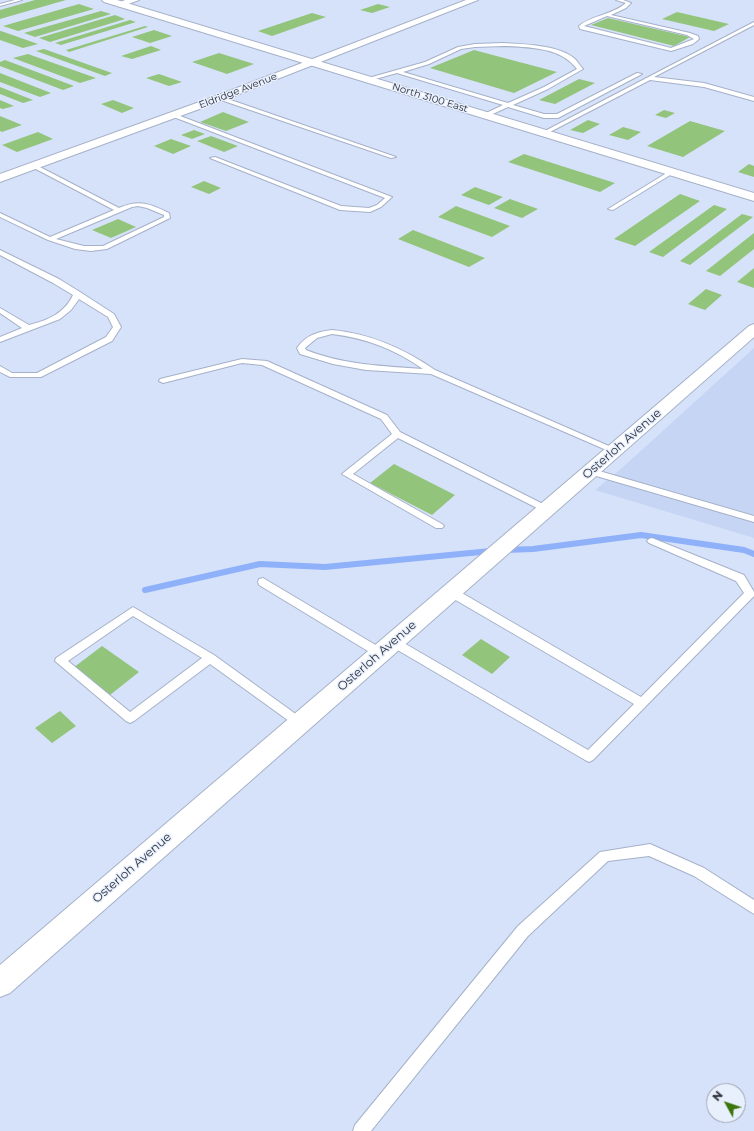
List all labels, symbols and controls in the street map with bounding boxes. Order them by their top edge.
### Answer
street label: Eldridge Avenue [197,71,279,111]
street label: North 3100 East [391,81,469,115]
street label: Osterloh Avenue [580,406,664,482]
street label: Osterloh Avenue [335,618,419,694]
street label: Osterloh Avenue [90,830,174,906]
north arrow [706,1083,746,1123]
text: N [709,1088,726,1104]

